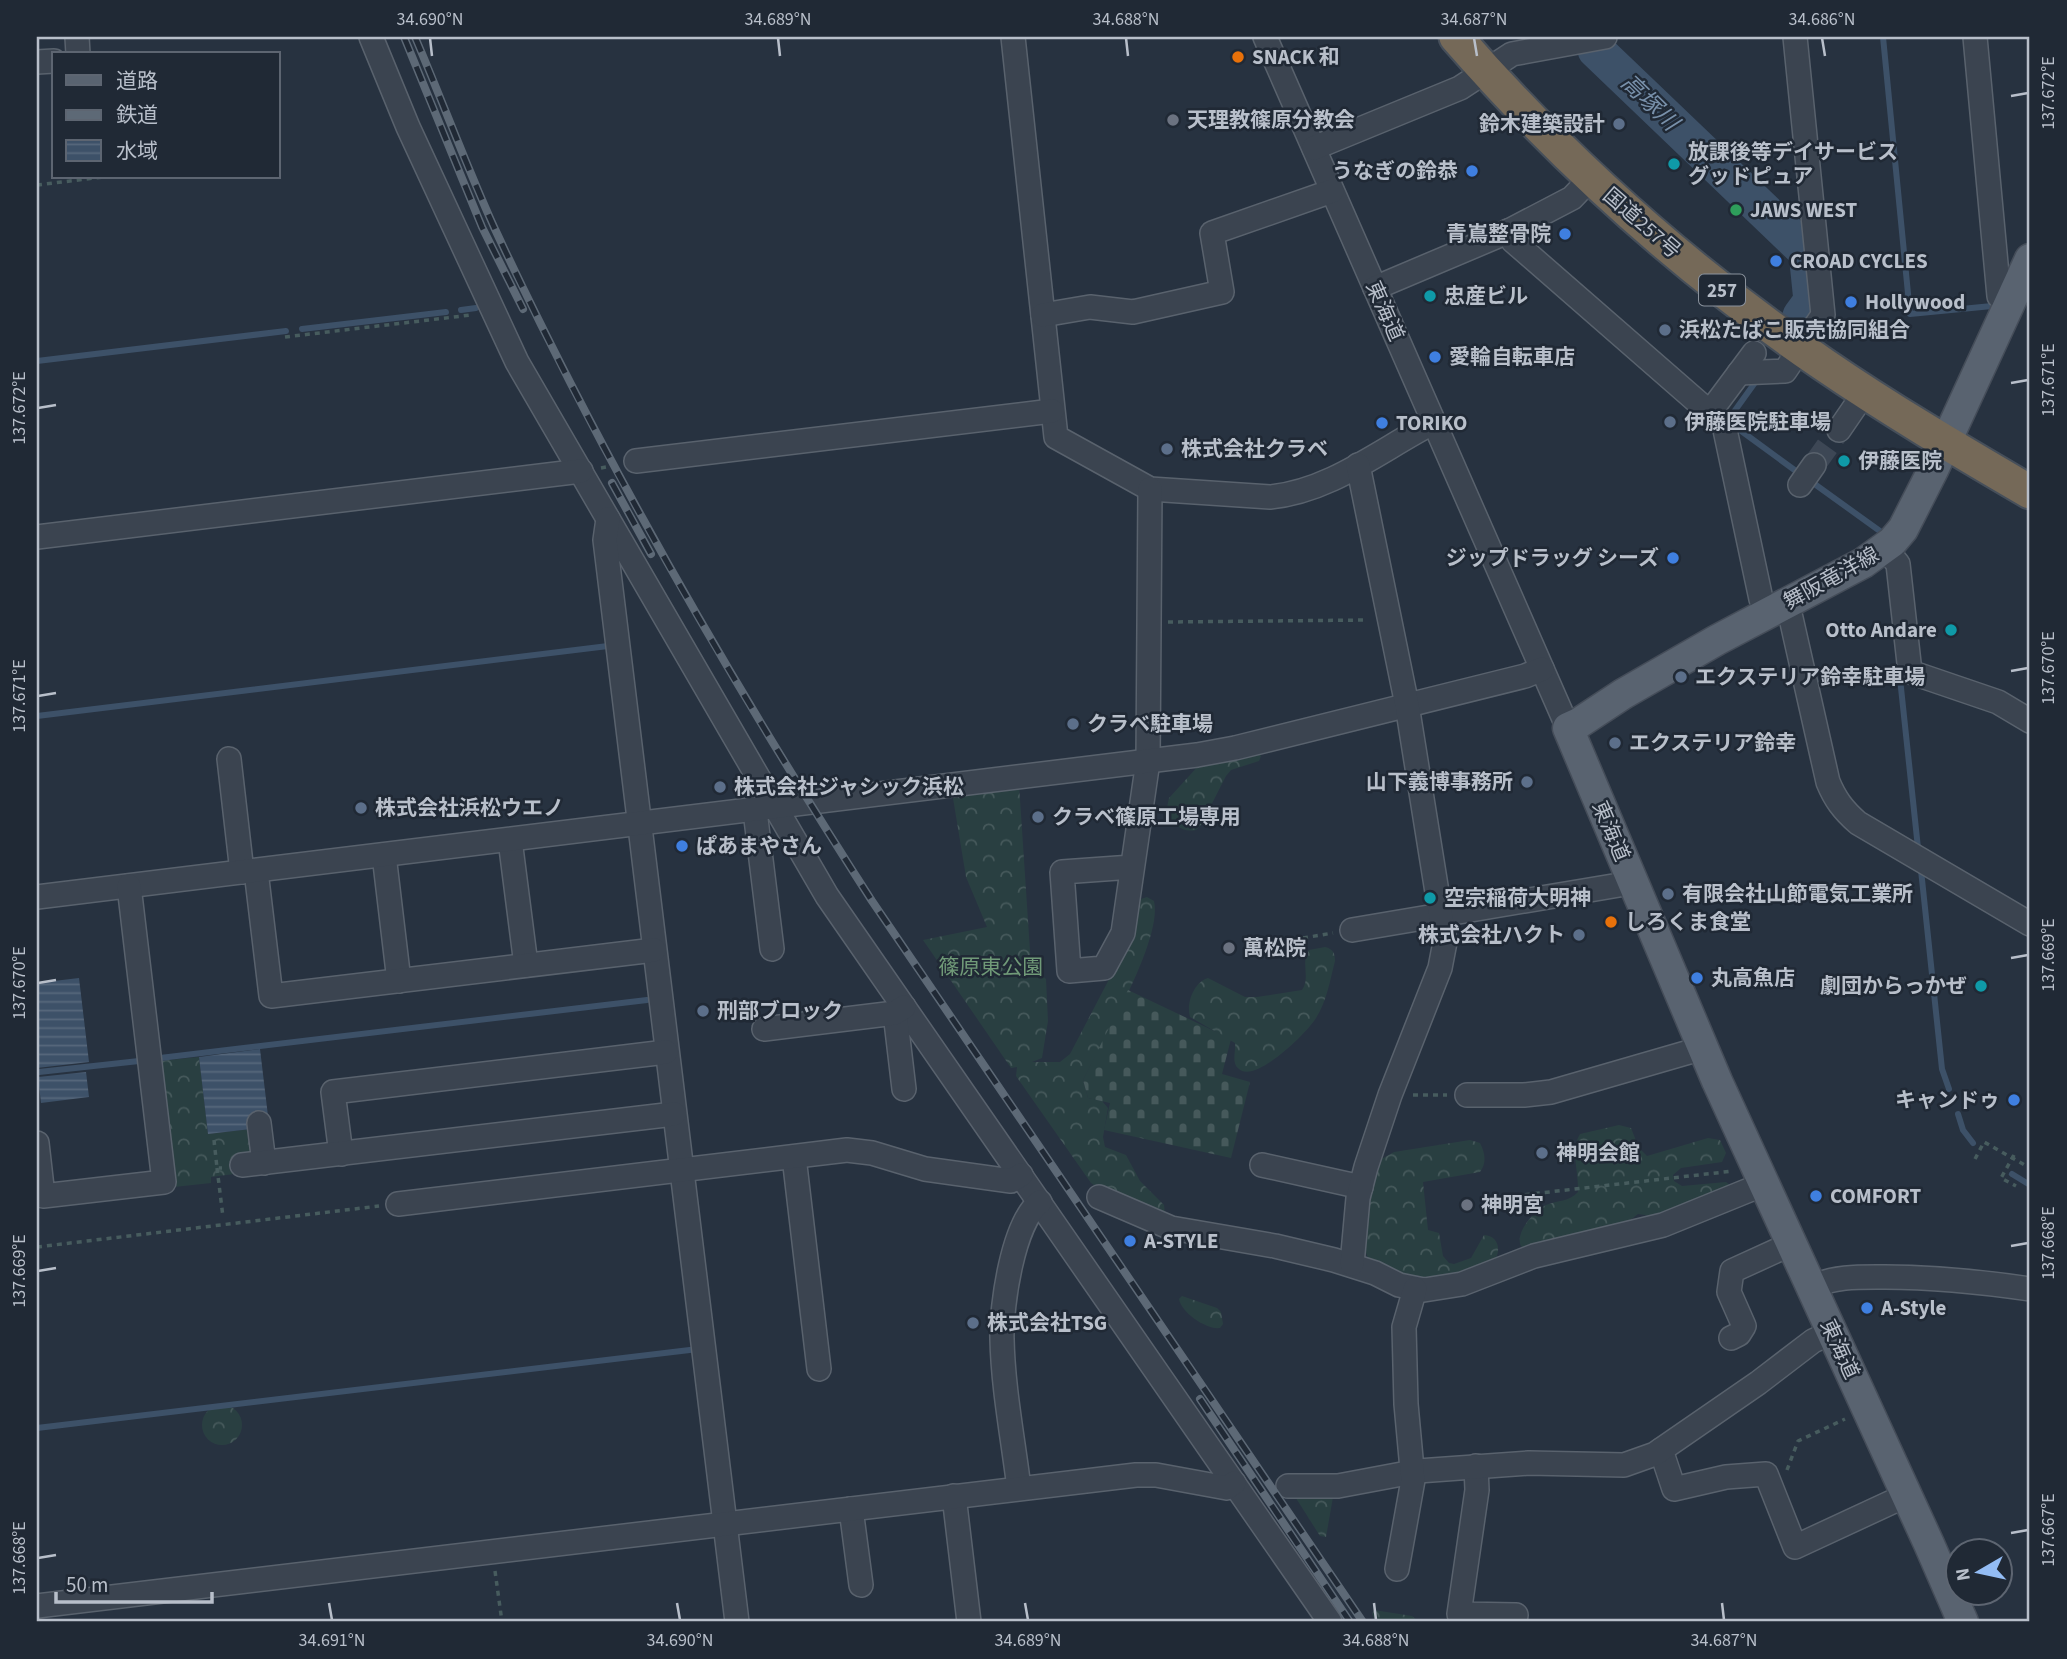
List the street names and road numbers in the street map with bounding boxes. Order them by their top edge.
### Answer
street label: 国道257号 [1597,181,1687,265]
road number: 257 [1699,274,1745,306]
street label: 東海道 [1358,276,1412,346]
street label: 舞阪竜洋線 [1778,539,1884,617]
street label: 東海道 [1585,796,1637,866]
street label: 東海道 [1813,1314,1867,1384]

